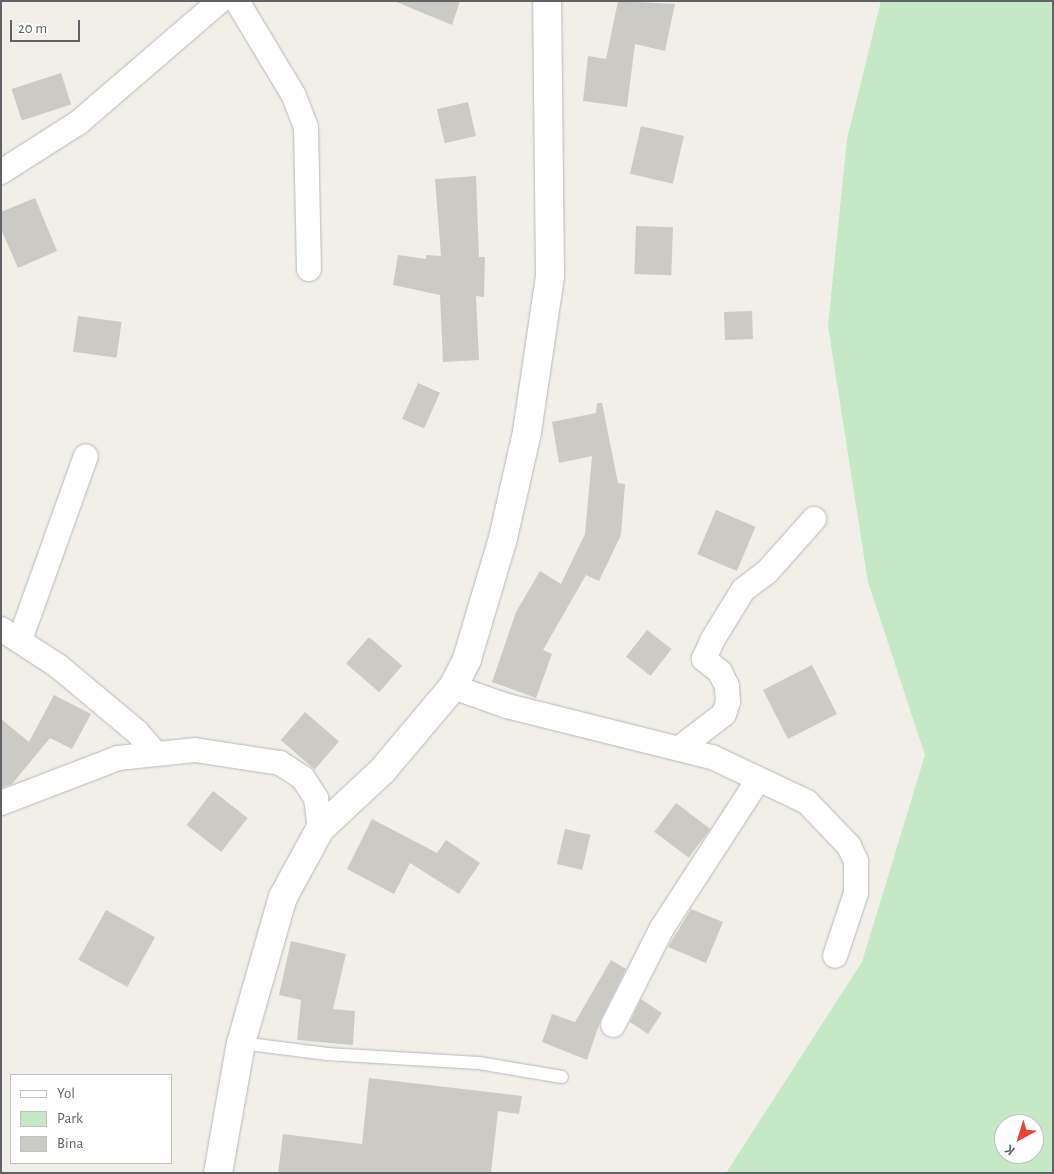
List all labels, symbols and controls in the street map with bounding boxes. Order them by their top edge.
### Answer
scale bar [12,10,82,42]
text: 20 m [18,21,47,36]
legend [10,1074,172,1164]
text: Yol [57,1086,75,1101]
text: Park [57,1111,83,1126]
north arrow [994,1114,1044,1164]
text: Bina [57,1136,83,1151]
text: K [1003,1142,1018,1158]

